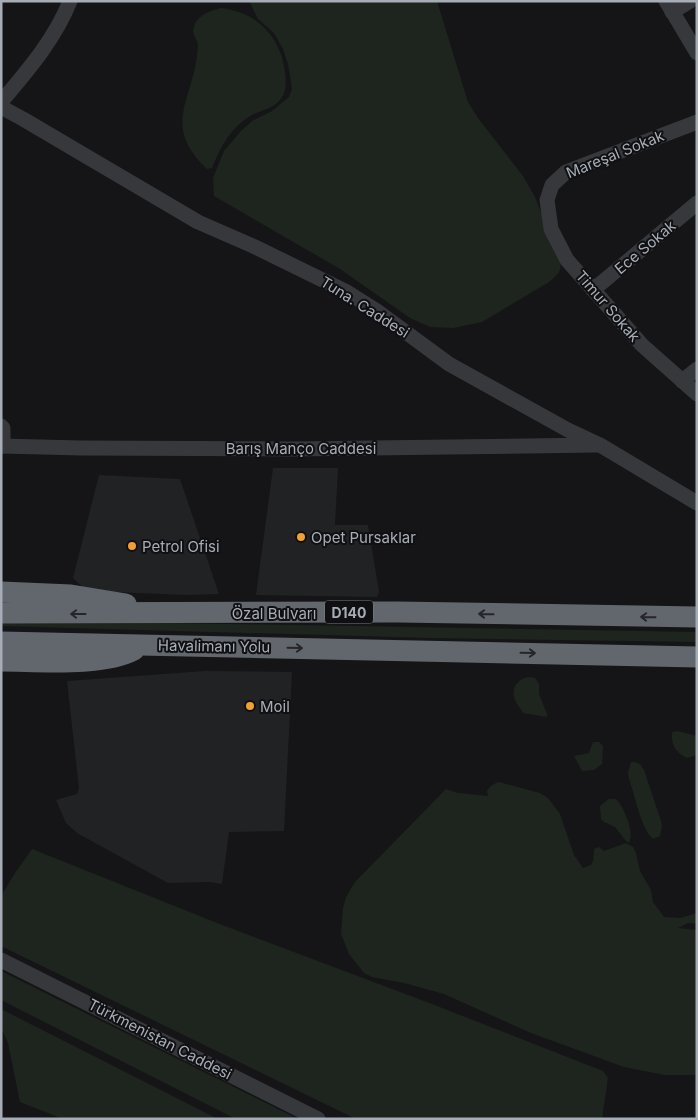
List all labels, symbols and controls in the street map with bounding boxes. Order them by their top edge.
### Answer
street label: Mareşal Sokak [563,125,667,182]
street label: Ece Sokak [611,215,680,278]
street label: Timur Sokak [572,266,645,346]
street label: Tuna. Caddesi [317,272,413,342]
street label: Barış Manço Caddesi [226,439,376,458]
place label: Opet Pursaklar [311,528,416,547]
marker: Opet Pursaklar [295,531,307,543]
place label: Petrol Ofisi [142,537,220,556]
marker: Petrol Ofisi [126,540,138,552]
road number: D140 [325,600,373,624]
street label: Özal Bulvarı [232,604,316,623]
one-way arrow [70,609,86,619]
one-way arrow [478,609,494,618]
one-way arrow [640,612,656,621]
street label: Havalimanı Yolu [158,636,270,656]
one-way arrow [286,643,303,653]
one-way arrow [520,648,536,658]
place label: Moil [260,697,290,716]
marker: Moil [244,700,256,712]
street label: Türkmenistan Caddesi [85,995,235,1083]

